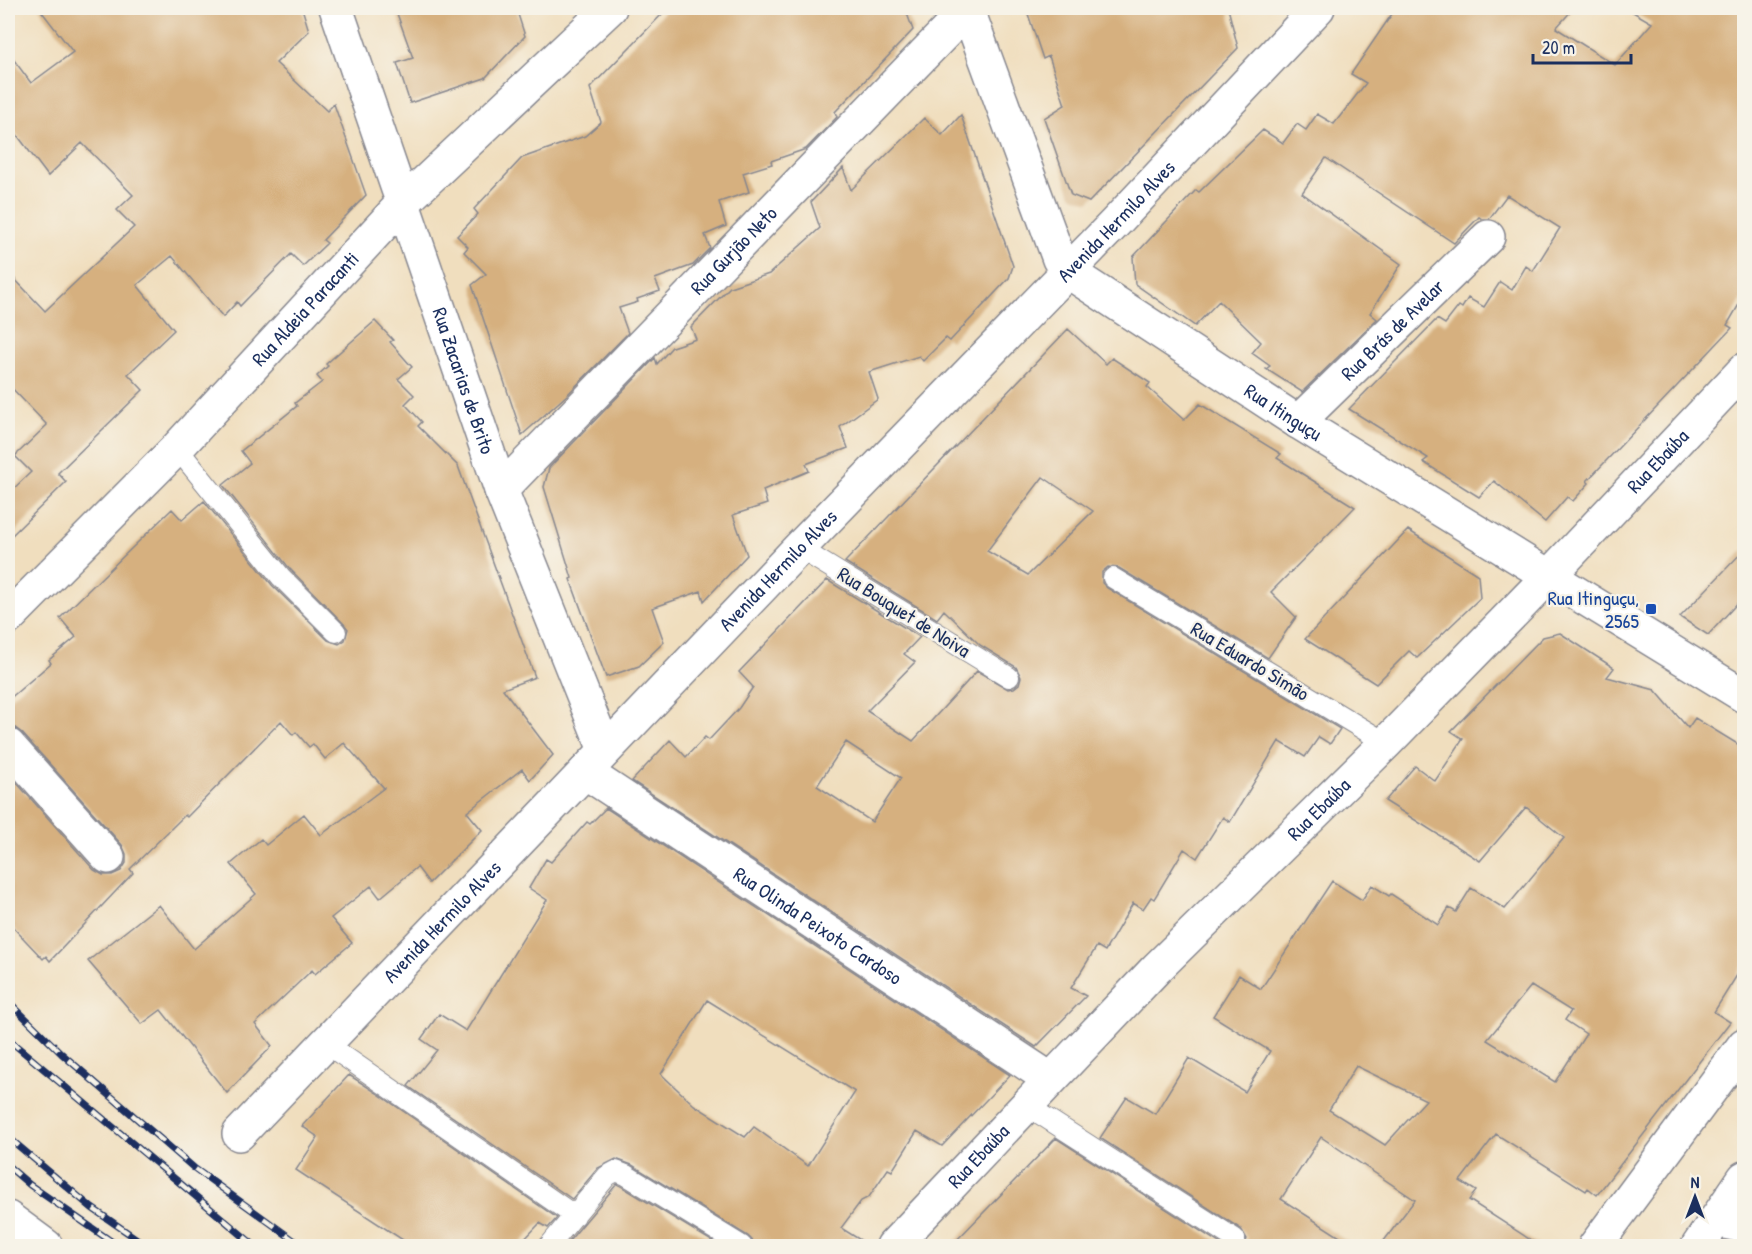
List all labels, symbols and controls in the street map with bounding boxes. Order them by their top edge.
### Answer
scale bar [1533,27,1630,65]
text: 20 m [1542,35,1575,60]
street label: Avenida Hermilo Alves [1051,154,1181,288]
street label: Rua Gurjão Neto [684,200,783,300]
street label: Rua Aldeia Paracanti [245,246,365,371]
street label: Rua Brás de Avelar [1335,273,1450,386]
street label: Rua Zacarias de Brito [427,304,502,457]
street label: Rua Itinguçu [1239,377,1327,447]
street label: Rua Ebaúba [1621,423,1694,499]
street label: Avenida Hermilo Alves [713,503,843,637]
street label: Rua Bouquet de Noiva [833,560,976,663]
place label: Rua Itinguçu, 2565 [1548,584,1640,634]
marker: Rua Itinguçu, 2565 [1644,602,1658,616]
street label: Rua Eduardo Simão [1186,615,1314,706]
street label: Rua Ebaúba [1281,772,1356,846]
street label: Avenida Hermilo Alves [377,854,507,988]
street label: Rua Olinda Peixoto Cardoso [729,860,908,991]
street label: Rua Ebaúba [941,1118,1015,1194]
north arrow [1665,1167,1725,1227]
text: N [1691,1171,1700,1193]

